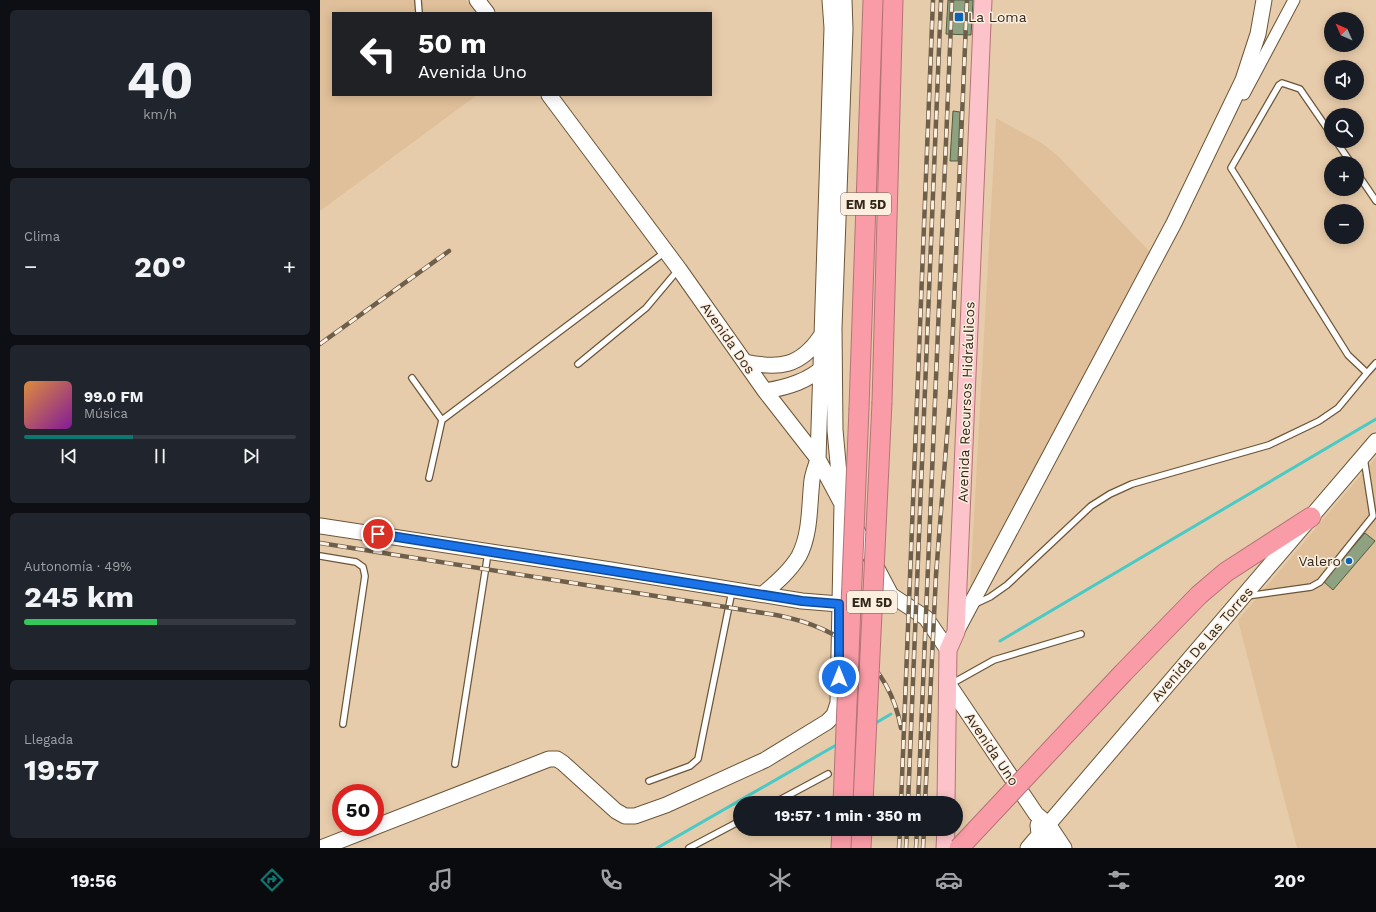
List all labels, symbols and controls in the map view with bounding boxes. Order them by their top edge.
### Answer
place label: La Loma [968,9,1027,25]
marker: La Loma [953,11,965,23]
north arrow [1324,12,1364,52]
map controls [1324,12,1364,244]
text: 50 m [418,27,487,60]
icon: left [352,28,404,80]
text: 40 [126,50,194,111]
button: sound [1324,60,1364,100]
text: Avenida Uno [418,61,527,82]
text: km/h [143,107,177,122]
button: search [1324,108,1364,148]
button: + [1324,156,1364,196]
road number: EM 5D [841,193,891,215]
button: − [1324,204,1364,244]
text: Clima [24,229,60,244]
text: 20° [134,249,186,284]
text: − [24,254,37,279]
text: + [283,254,296,279]
street label: Avenida Dos [697,299,759,377]
street label: Avenida Recursos Hidráulicos [954,301,978,503]
text: 99.0 FM [84,388,143,406]
text: Música [84,406,128,421]
icon: previous [58,445,80,467]
icon: pause [149,445,171,467]
icon: next [240,445,262,467]
pin [361,517,395,551]
icon: arrive [367,523,389,545]
place label: Valero [1299,553,1341,569]
marker: Valero [1344,556,1354,566]
text: Autonomía · 49% [24,559,131,574]
text: 245 km [24,579,134,614]
street label: Avenida De las Torres [1148,583,1256,705]
road number: EM 5D [847,591,897,613]
position arrow [818,656,860,698]
street label: Avenida Uno [962,709,1022,789]
text: Llegada [24,732,73,747]
text: 19:57 [24,752,99,787]
speed limit sign: 50 [332,784,384,836]
text: 19:57 · 1 min · 350 m [775,807,921,825]
icon: directions [258,866,286,894]
icon: music [427,866,455,894]
icon: phone [597,866,625,894]
icon: climate [766,866,794,894]
icon: car [935,866,963,894]
icon: filters [1105,866,1133,894]
text: 19:56 [71,870,117,891]
text: 20° [1274,870,1305,891]

